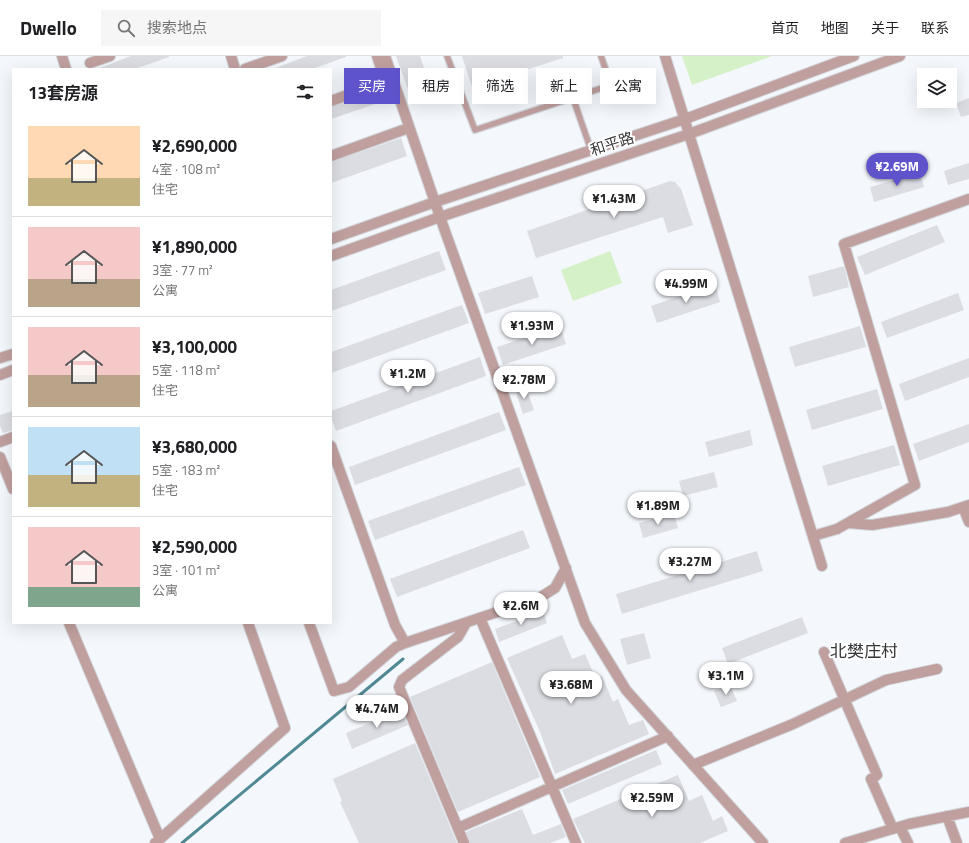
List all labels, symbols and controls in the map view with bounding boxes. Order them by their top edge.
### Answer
search box [101,10,381,46]
text: Dwello [20,13,77,42]
text: 搜索地点 [147,16,207,39]
icon: search [115,17,137,39]
text: 首页 [771,17,799,38]
text: 地图 [821,17,849,38]
text: 关于 [871,17,899,38]
text: 联系 [921,17,949,38]
chip: 买房 [344,68,400,104]
chip: 租房 [408,68,464,104]
chip: 筛选 [472,68,528,104]
chip: 新上 [536,68,592,104]
chip: 公寓 [600,68,656,104]
map controls [917,68,957,108]
button: layers [917,68,957,108]
text: 13套房源 [28,80,98,106]
icon: filters [294,81,316,103]
street label: 和平路 [587,126,637,161]
text: ¥2,690,000 [152,133,237,159]
icon: home [60,142,108,190]
pin: ¥2.69M [864,153,930,187]
text: ¥2.69M [875,156,919,176]
text: 4室 · 108 m² [152,159,220,179]
text: 住宅 [152,179,178,199]
pin: ¥1.43M [581,185,647,219]
text: ¥1.43M [592,188,636,208]
text: ¥1,890,000 [152,234,237,260]
icon: home [60,243,108,291]
text: 3室 · 77 m² [152,260,213,280]
pin: ¥4.99M [653,270,719,304]
text: ¥4.99M [664,273,708,293]
text: 公寓 [152,280,178,300]
pin: ¥1.93M [499,312,565,346]
text: ¥1.93M [510,315,554,335]
text: ¥3,100,000 [152,334,237,360]
icon: home [60,343,108,391]
text: 5室 · 118 m² [152,360,220,380]
pin: ¥1.2M [380,360,436,394]
text: ¥1.2M [390,363,426,383]
pin: ¥2.78M [491,366,557,400]
text: ¥2.78M [502,369,546,389]
text: 住宅 [152,380,178,400]
text: ¥3,680,000 [152,434,237,460]
icon: home [60,443,108,491]
text: 5室 · 183 m² [152,460,220,480]
text: 住宅 [152,480,178,500]
pin: ¥1.89M [625,492,691,526]
text: ¥1.89M [636,495,680,515]
text: ¥2,590,000 [152,534,237,560]
icon: home [60,543,108,591]
pin: ¥3.27M [657,548,723,582]
text: ¥3.27M [668,551,712,571]
text: 3室 · 101 m² [152,560,220,580]
text: 公寓 [152,580,178,600]
pin: ¥2.6M [493,592,549,626]
text: ¥2.6M [503,595,539,615]
district label: 北樊庄村 [830,638,898,664]
pin: ¥3.1M [698,662,754,696]
text: ¥3.1M [708,665,744,685]
pin: ¥3.68M [538,671,604,705]
text: ¥3.68M [549,674,593,694]
pin: ¥4.74M [344,695,410,729]
text: ¥4.74M [355,698,399,718]
pin: ¥2.59M [619,784,685,818]
text: ¥2.59M [630,787,674,807]

